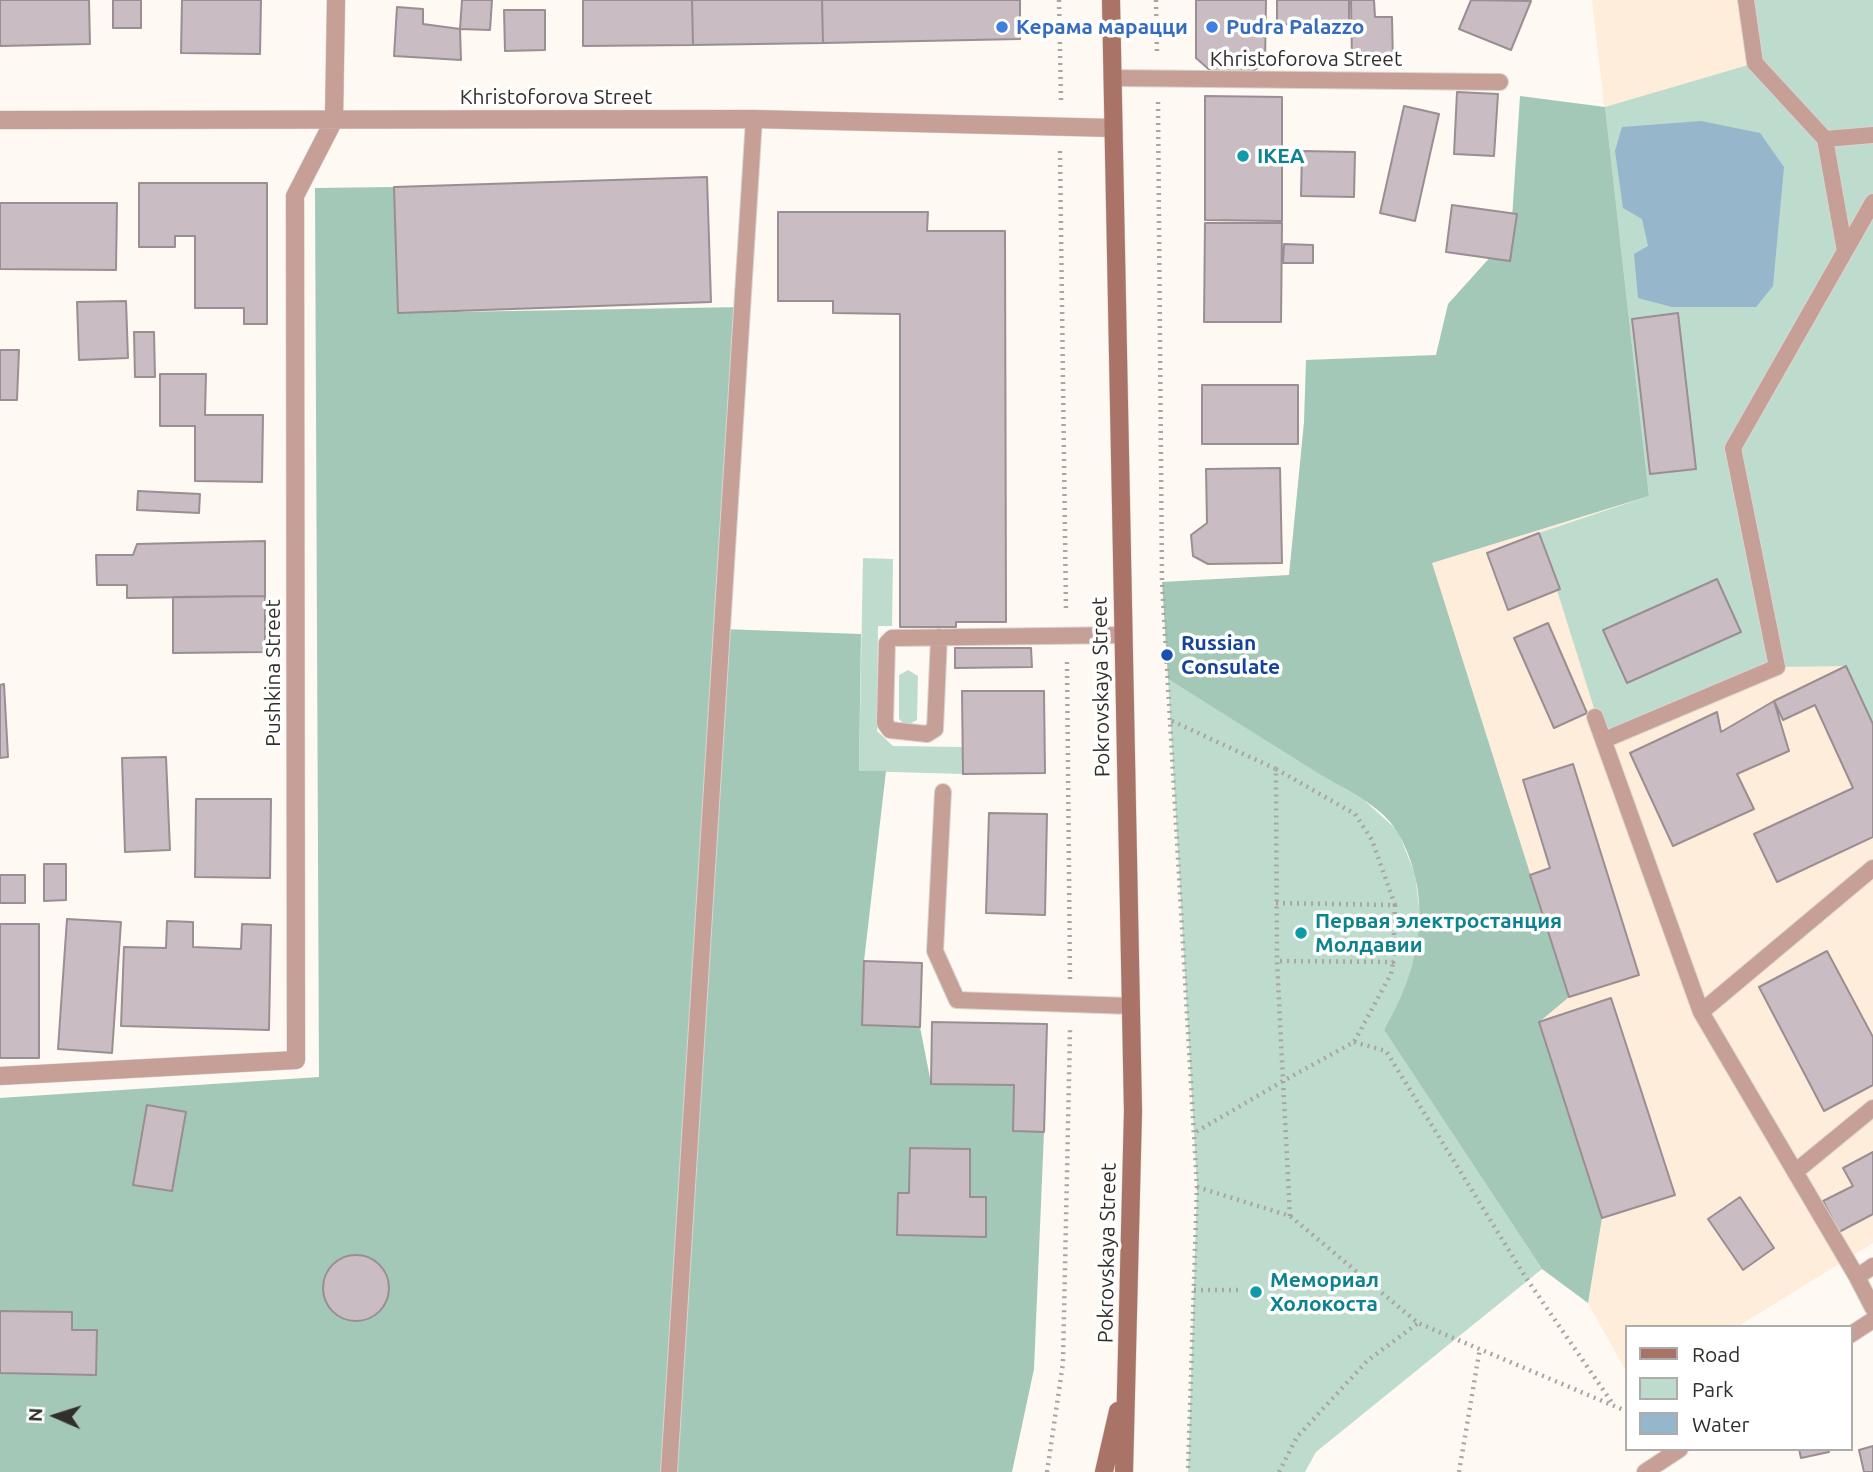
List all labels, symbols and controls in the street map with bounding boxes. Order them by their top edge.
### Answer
place label: Керама марацци [1016,14,1188,40]
place label: Pudra Palazzo [1226,14,1364,40]
marker: Керама марацци [994,19,1010,35]
marker: Pudra Palazzo [1204,19,1220,35]
street label: Khristoforova Street [1210,46,1402,72]
street label: Khristoforova Street [460,84,652,110]
place label: IKEA [1257,143,1305,169]
marker: IKEA [1235,148,1251,164]
street label: Pokrovskaya Street [1087,597,1115,777]
street label: Pushkina Street [260,599,286,747]
place label: Russian Consulate [1181,630,1280,680]
marker: Russian Consulate [1159,647,1175,663]
place label: Первая электростанция Молдавии [1315,908,1562,958]
marker: Первая электростанция Молдавии [1293,925,1309,941]
street label: Pokrovskaya Street [1093,1163,1121,1343]
place label: Мемориал Холокоста [1270,1267,1379,1317]
marker: Мемориал Холокоста [1248,1284,1264,1300]
legend [1624,1325,1852,1451]
text: Road [1692,1342,1740,1366]
text: Park [1692,1377,1734,1401]
north arrow [21,1381,91,1451]
text: N [24,1407,46,1423]
text: Water [1692,1412,1750,1436]

